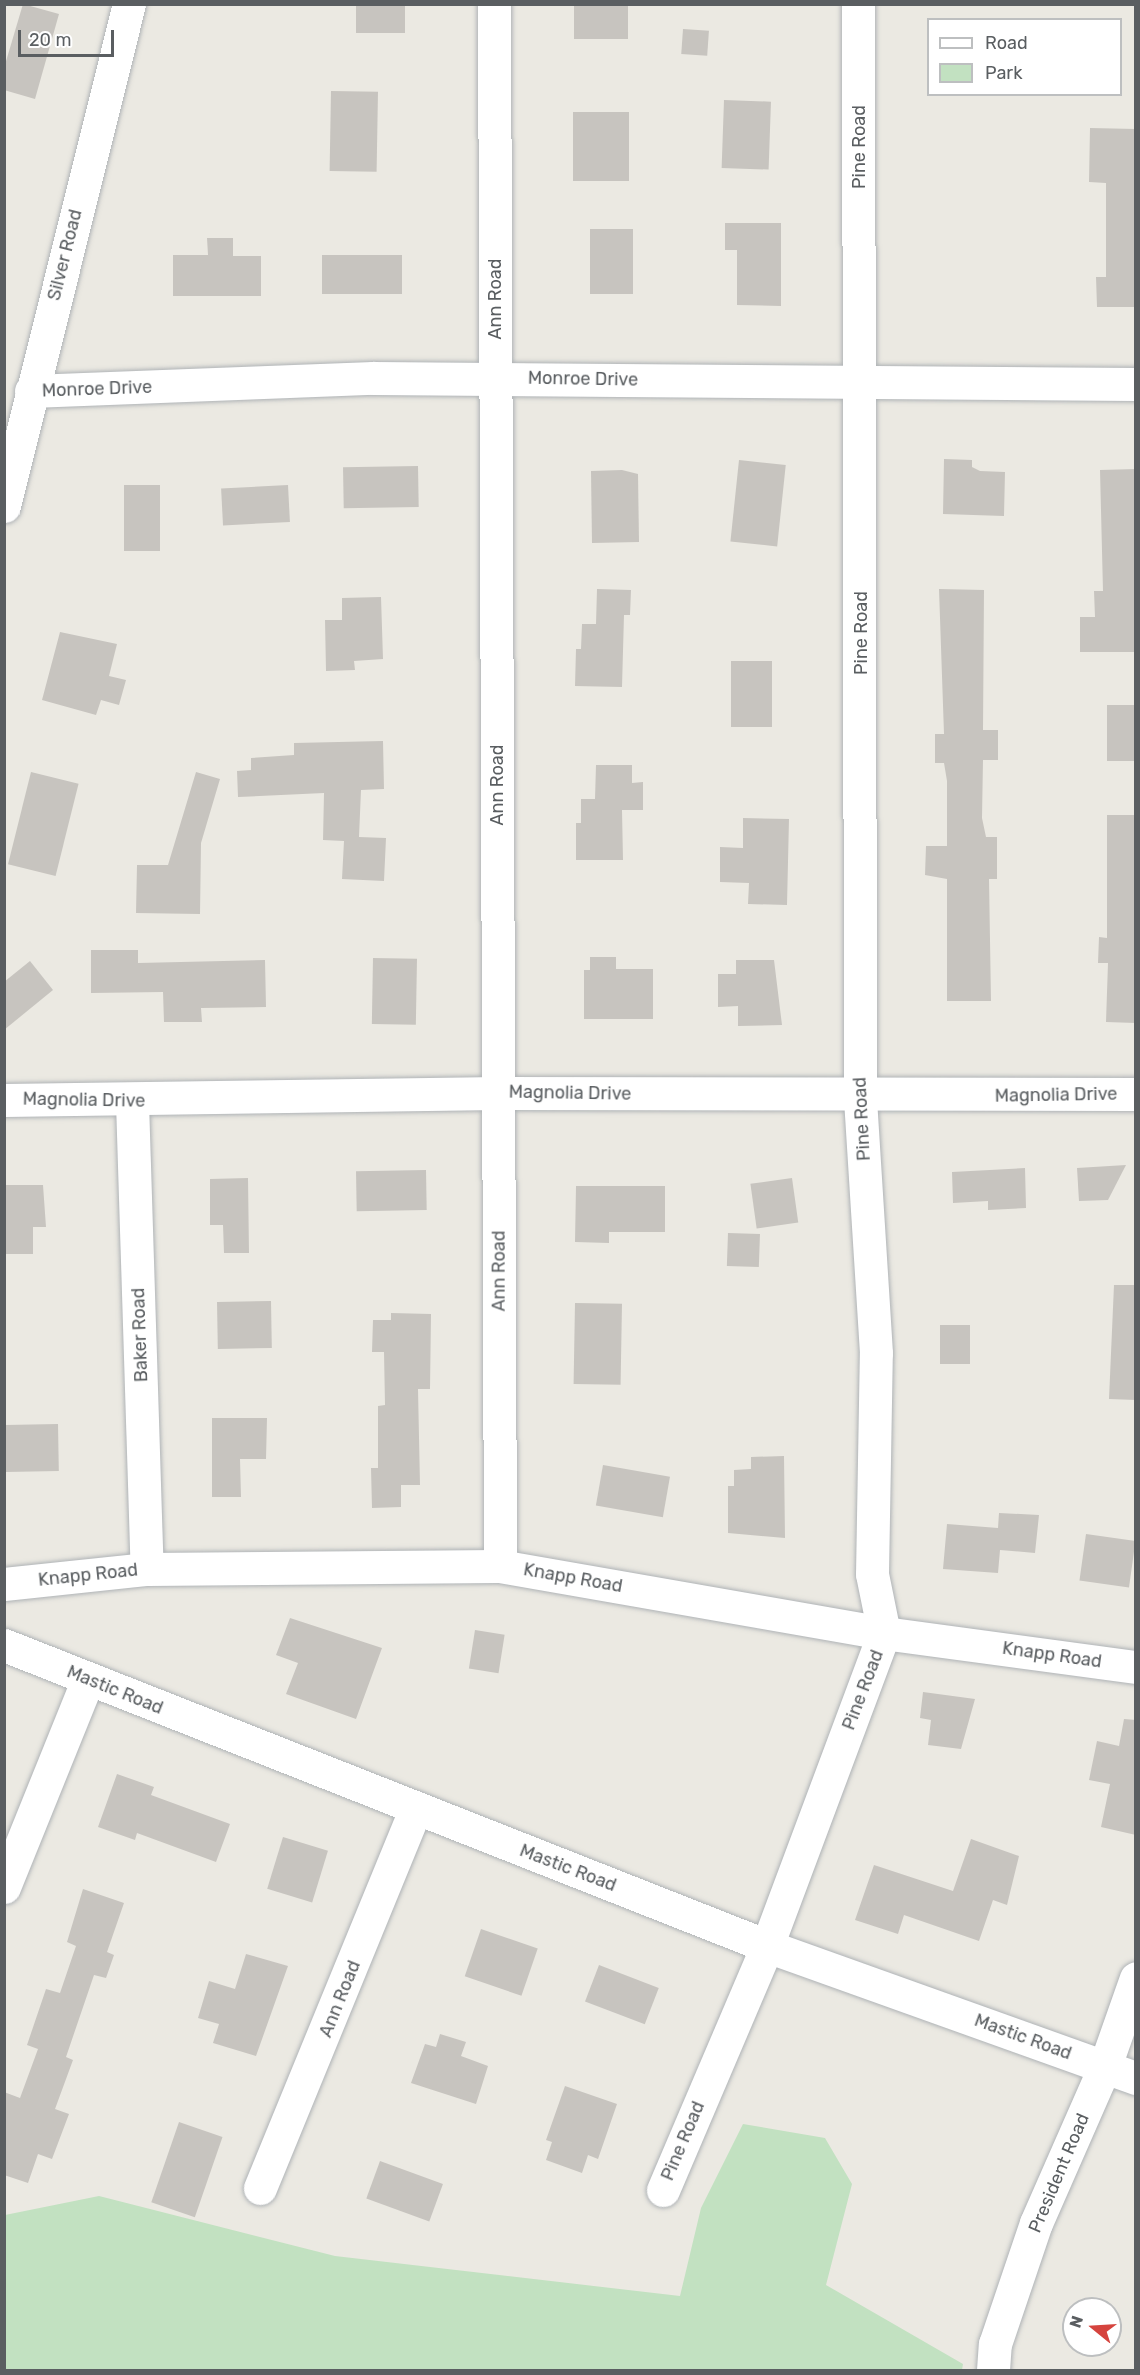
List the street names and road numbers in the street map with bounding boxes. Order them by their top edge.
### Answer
street label: Pine Road [848,105,870,189]
street label: Silver Road [43,207,87,303]
street label: Ann Road [484,259,506,339]
street label: Monroe Drive [528,367,638,391]
street label: Monroe Drive [41,376,153,402]
street label: Pine Road [850,591,872,675]
street label: Ann Road [486,745,508,825]
street label: Pine Road [849,1077,875,1161]
street label: Magnolia Drive [509,1081,631,1105]
street label: Magnolia Drive [995,1083,1117,1107]
street label: Magnolia Drive [23,1088,145,1112]
street label: Ann Road [488,1231,510,1311]
street label: Baker Road [128,1287,152,1383]
street label: Knapp Road [37,1559,139,1591]
street label: Knapp Road [522,1559,624,1597]
street label: Knapp Road [1001,1637,1103,1673]
street label: Pine Road [838,1647,888,1733]
street label: Mastic Road [64,1661,166,1719]
street label: Mastic Road [517,1840,619,1896]
street label: Ann Road [315,1957,365,2041]
street label: Mastic Road [971,2009,1075,2065]
street label: Pine Road [657,2098,709,2184]
street label: President Road [1024,2110,1094,2236]

